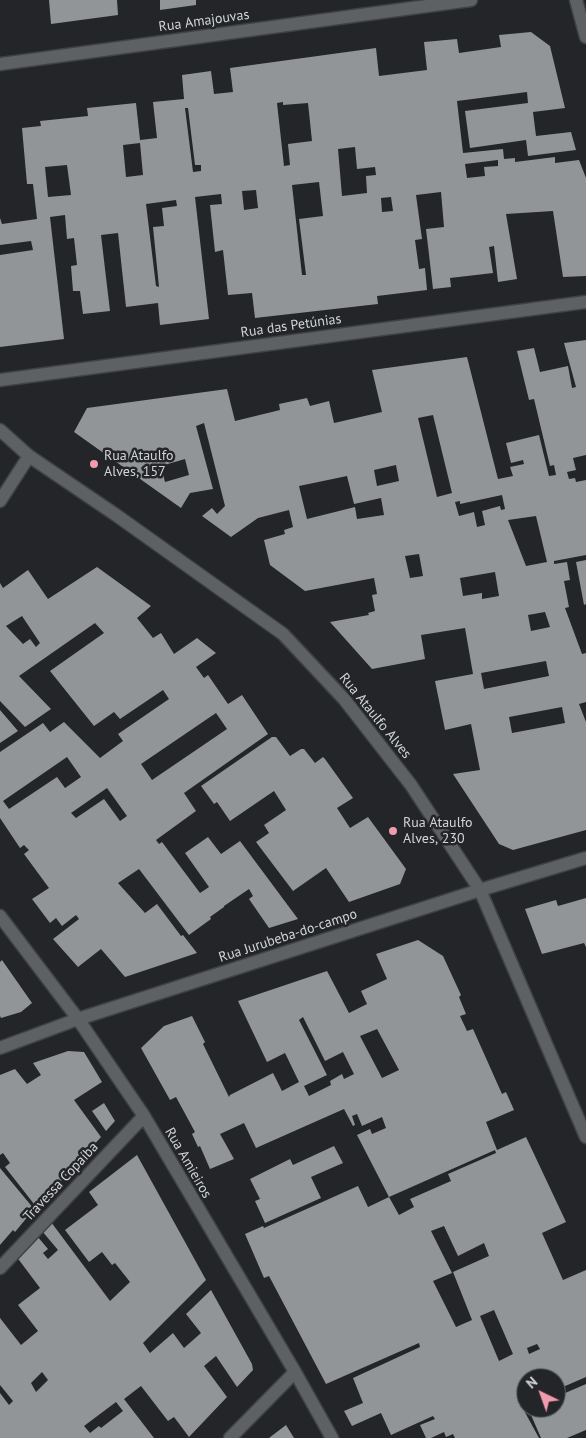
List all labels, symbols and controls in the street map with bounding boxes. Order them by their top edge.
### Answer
street label: Rua Amajouvas [158,6,250,36]
street label: Rua das Petúnias [240,311,342,341]
place label: Rua Ataulfo Alves, 157 [104,448,174,481]
marker: Rua Ataulfo Alves, 157 [88,458,100,470]
street label: Rua Ataulfo Alves [335,670,415,762]
place label: Rua Ataulfo Alves, 230 [403,815,473,848]
marker: Rua Ataulfo Alves, 230 [387,825,399,837]
street label: Rua Jurubeba-do-campo [217,906,359,966]
street label: Rua Amieiros [161,1125,215,1201]
street label: Travessa Copaíba [20,1139,102,1225]
north arrow [516,1368,566,1418]
text: N [522,1373,541,1392]

